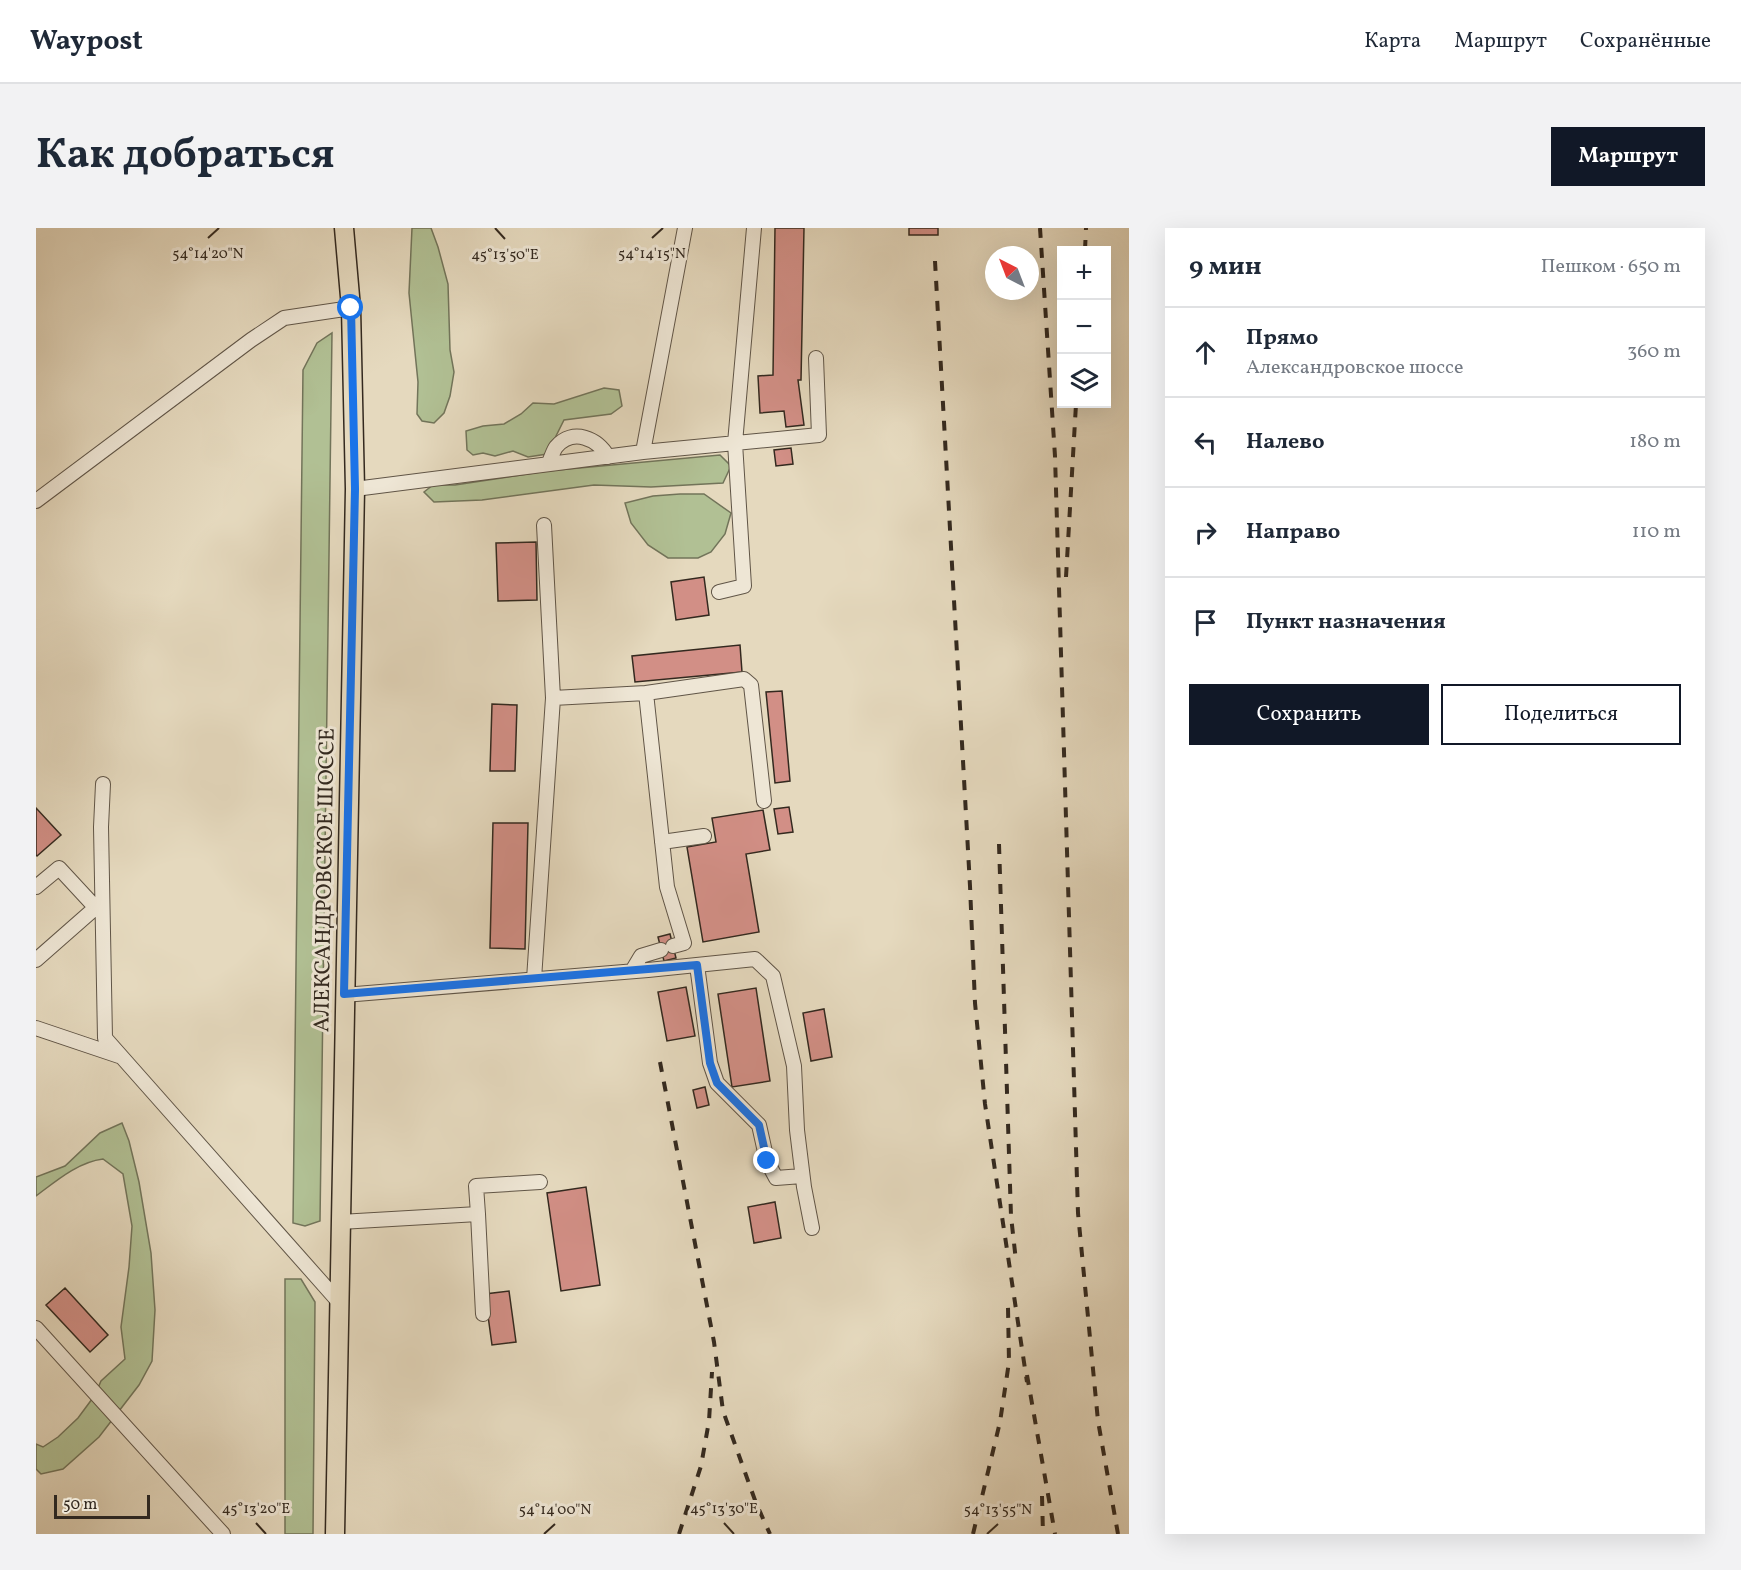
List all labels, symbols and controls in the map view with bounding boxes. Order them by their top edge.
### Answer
text: Waypost [30,22,143,61]
text: Карта [1364,27,1421,56]
text: Маршрут [1454,27,1547,56]
text: Сохранённые [1580,27,1711,56]
text: Как добраться [36,127,335,186]
button: Маршрут [1551,127,1705,186]
text: 54°14'20"N [172,244,244,265]
text: 54°14'15"N [618,244,686,265]
text: 45°13'50"E [471,245,539,266]
north arrow [985,246,1039,300]
map controls [1057,246,1111,408]
button: + [1057,246,1111,300]
text: 9 мин [1189,249,1262,285]
text: Пешком · 650 m [1541,253,1681,281]
route start [337,294,363,320]
button: − [1057,300,1111,354]
text: Прямо [1246,323,1318,354]
icon: ahead [1189,336,1222,369]
text: 360 m [1627,338,1681,366]
button: layers [1057,354,1111,408]
text: Александровское шоссе [1246,354,1464,382]
icon: left [1189,426,1222,459]
text: Налево [1246,427,1325,458]
text: 180 m [1629,428,1681,456]
icon: right [1189,516,1222,549]
text: Направо [1246,517,1340,548]
text: 110 m [1632,518,1681,546]
icon: arrive [1189,606,1222,639]
text: Пункт назначения [1246,607,1446,638]
button: Сохранить [1189,684,1429,745]
button: Поделиться [1441,684,1681,745]
street label: АЛЕКСАНДРОВСКОЕ ШОССЕ [307,728,344,1033]
route end [753,1147,779,1173]
scale bar [54,1492,150,1520]
text: 50 m [63,1494,97,1516]
text: 45°13'20"E [222,1499,290,1520]
text: 45°13'30"E [690,1499,758,1520]
text: 54°14'00"N [519,1500,591,1521]
text: 54°13'55"N [964,1500,1032,1521]

